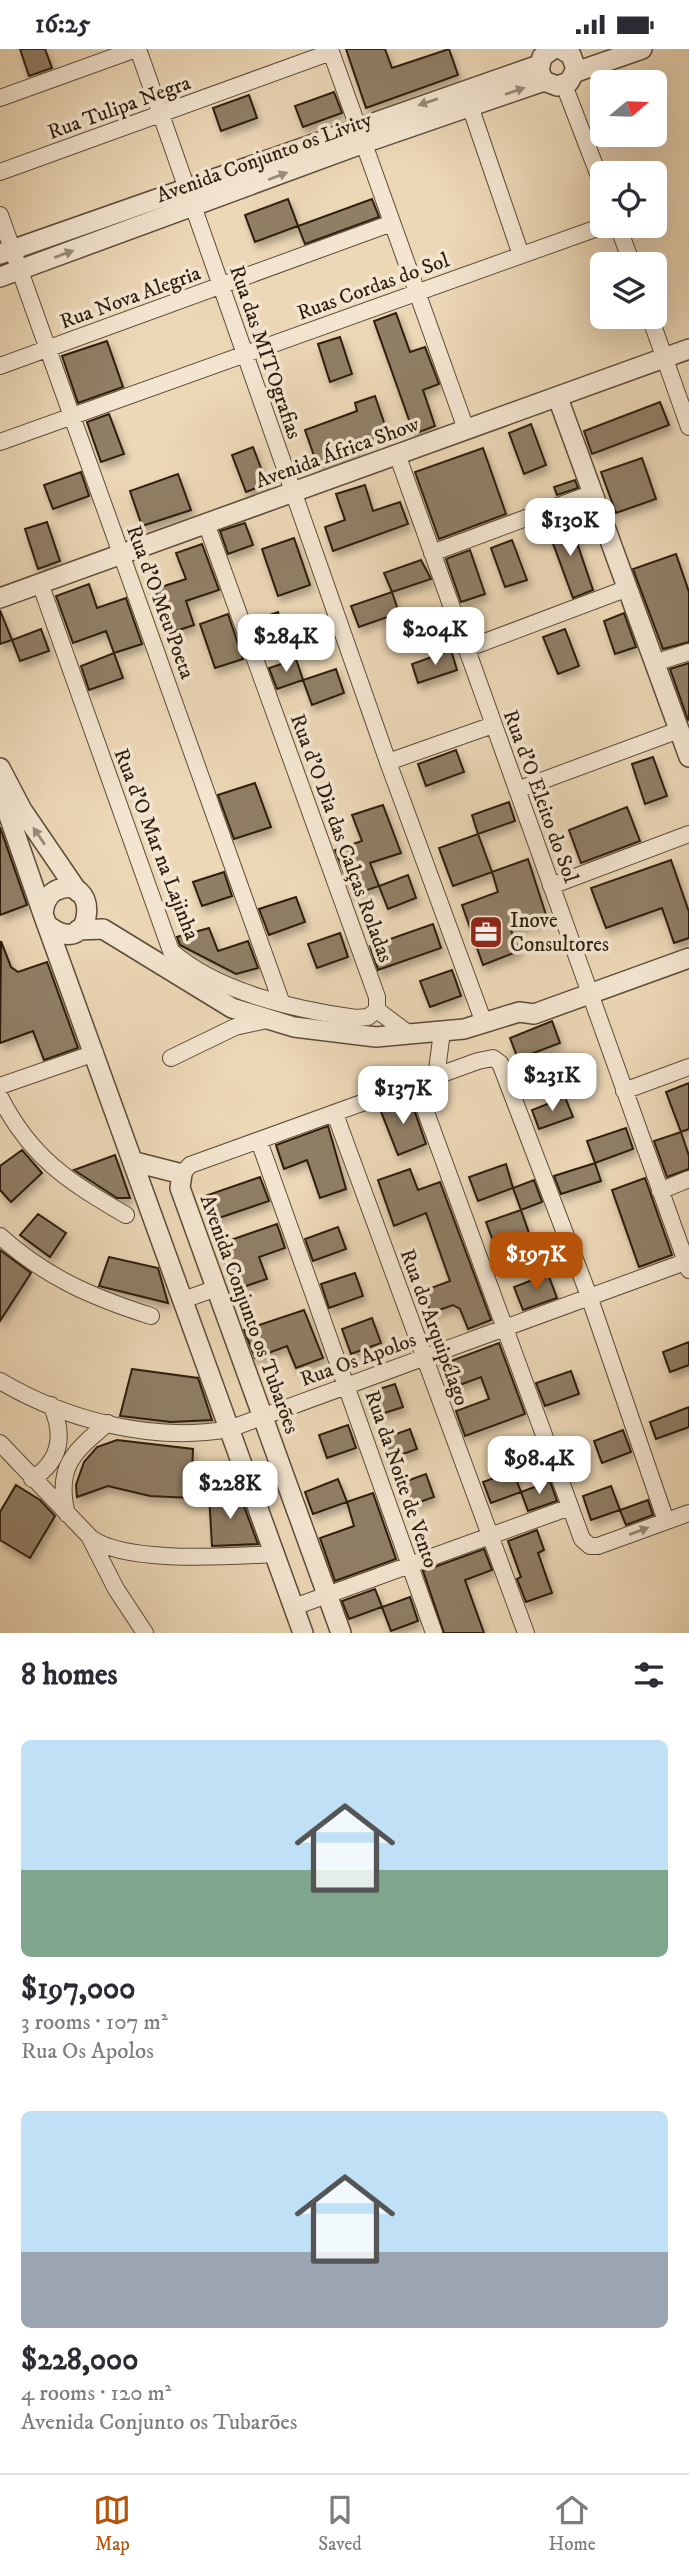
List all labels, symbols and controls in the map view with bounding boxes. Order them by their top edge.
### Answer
text: 16:25 [35,8,90,41]
street label: Rua Tulipa Negra [44,70,194,146]
north arrow [590,70,667,147]
map controls [590,70,667,329]
one-way arrow [505,85,526,96]
one-way arrow [417,97,438,108]
street label: Avenida Conjunto os Livity [153,106,377,209]
button: locate [590,161,667,238]
one-way arrow [267,170,288,181]
street label: Ruas Cordas do Sol [294,247,454,327]
one-way arrow [54,248,75,259]
button: layers [590,252,667,329]
street label: Rua Nova Alegria [56,260,204,335]
street label: Rua das MITOgrafias [223,262,307,443]
street label: Avenida África Show [251,409,423,495]
pin: $130K [521,498,619,558]
text: $130K [541,506,599,535]
street label: Rua d'O Meu Poeta [120,522,200,683]
pin: $204K [386,607,484,667]
pin: $284K [237,615,335,674]
text: $204K [402,615,468,644]
text: $284K [254,622,318,651]
street label: Rua d'O Eleito do Sol [497,706,584,887]
street label: Rua d'O Dia das Calças Roladas [284,711,398,966]
street label: Rua d'O Mar na Lajinha [108,745,205,944]
one-way arrow [33,826,46,845]
place label: Inove Consultores [510,908,609,958]
office icon: Inove Consultores [467,913,505,951]
pin: $231K [503,1053,601,1113]
text: $231K [523,1061,581,1090]
pin: $137K [354,1067,452,1126]
text: $137K [374,1074,432,1103]
street label: Avenida Conjunto os Tubarões [194,1191,304,1437]
pin: $197K [487,1233,585,1292]
text: $197K [506,1240,566,1269]
street label: Rua do Arquipélago [394,1246,474,1409]
street label: Rua Os Apolos [297,1327,420,1393]
street label: Rua da Noite de Vento [358,1387,444,1572]
pin: $98.4K [482,1437,596,1496]
text: $98.4K [504,1444,574,1473]
pin: $228K [181,1461,279,1521]
text: $228K [199,1469,261,1498]
one-way arrow [629,1525,650,1536]
icon: filters [630,1656,668,1694]
text: 8 homes [21,1657,118,1694]
icon: home [282,1785,408,1911]
text: $197,000 [21,1971,135,2008]
text: 3 rooms · 107 m² [21,2008,168,2037]
text: Rua Os Apolos [21,2037,154,2066]
icon: home [282,2156,408,2282]
text: $228,000 [21,2342,138,2379]
text: 4 rooms · 120 m² [21,2379,172,2408]
text: Avenida Conjunto os Tubarões [21,2408,298,2437]
tab: Map [93,2491,131,2556]
tab: Saved [318,2491,362,2556]
tab: Home [549,2491,596,2556]

